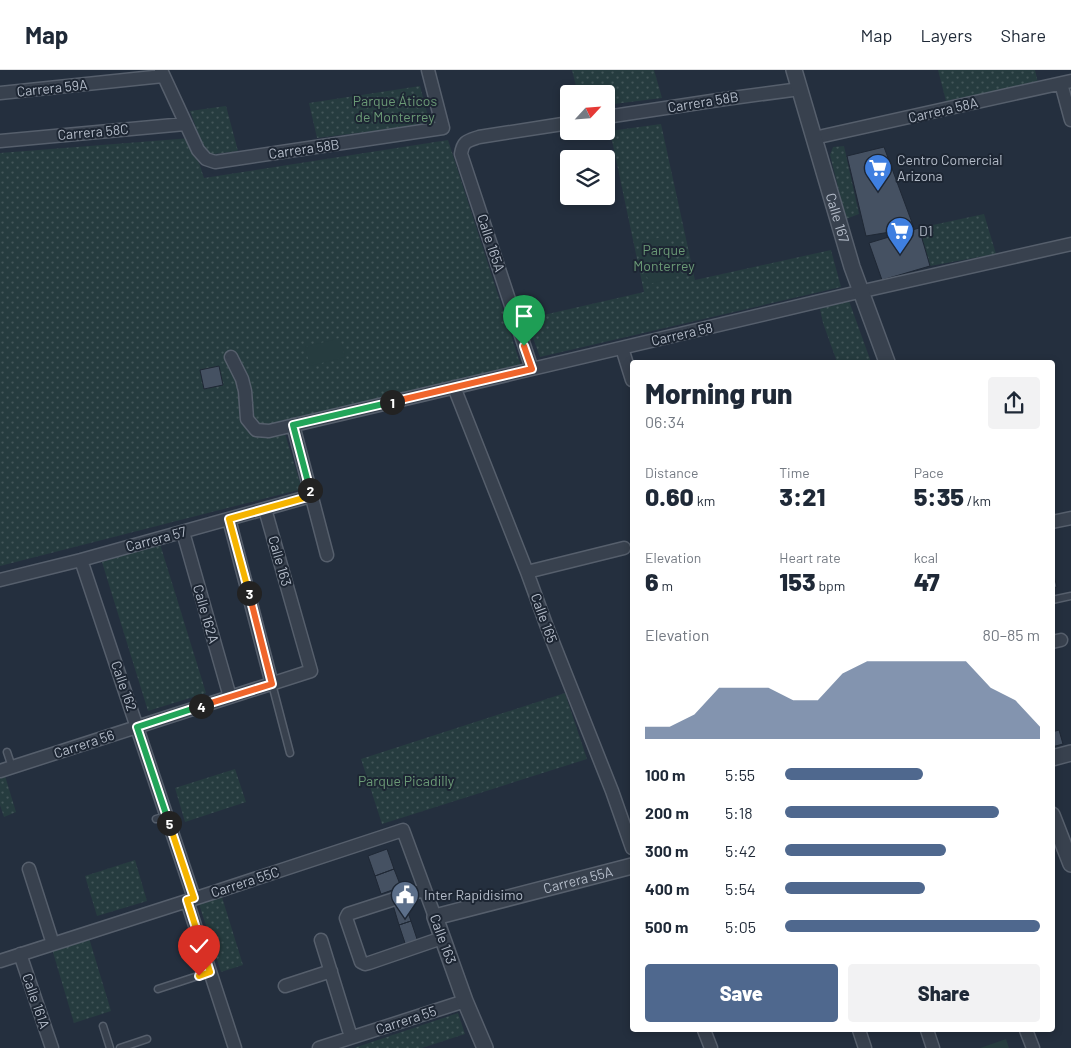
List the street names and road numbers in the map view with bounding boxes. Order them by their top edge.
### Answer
street label: Carrera 59A [16,75,89,100]
street label: Carrera 58B [666,88,740,115]
street label: Carrera 58A [906,93,980,126]
street label: Carrera 58C [57,120,129,143]
street label: Carrera 58B [267,135,340,162]
street label: Calle 167 [823,191,853,245]
street label: Calle 165A [474,212,509,275]
street label: Carrera 58 [649,318,714,349]
street label: Carrera 57 [124,522,188,555]
street label: Calle 163 [265,534,296,588]
street label: Calle 162A [190,583,223,646]
street label: Calle 165 [528,591,561,645]
street label: Calle 162 [108,659,141,713]
street label: Carrera 56 [51,726,116,761]
street label: Carrera 55C [208,862,281,901]
street label: Carrera 55A [541,862,615,897]
street label: Calle 163 [427,912,460,966]
street label: Calle 161A [19,971,54,1031]
street label: Carrera 55 [373,1002,438,1037]

